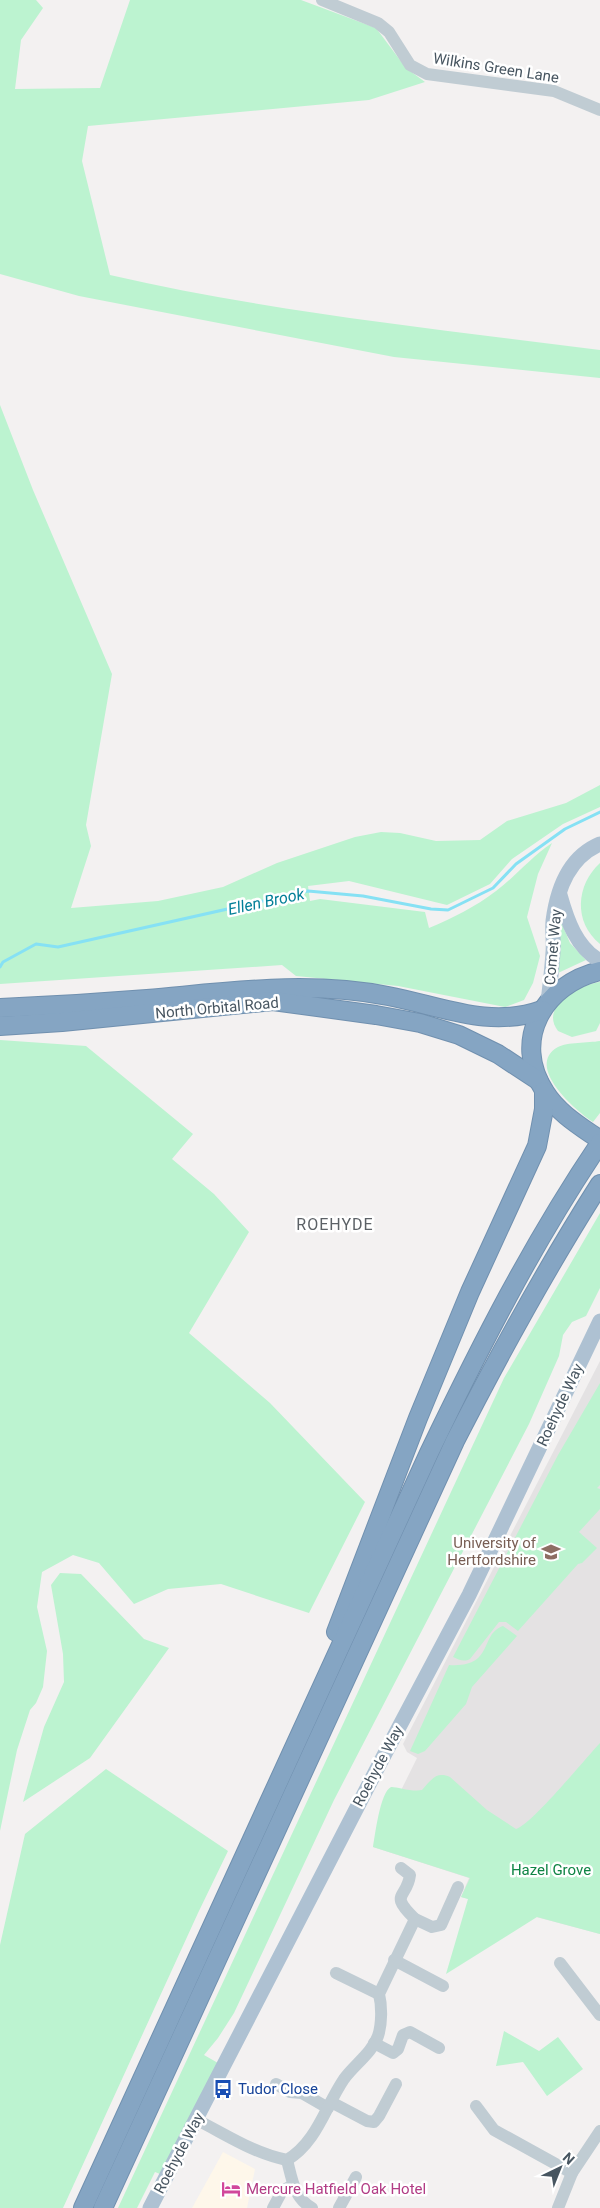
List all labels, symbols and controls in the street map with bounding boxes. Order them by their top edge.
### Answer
street label: Wilkins Green Lane [432,49,560,87]
water label: Ellen Brook [226,884,307,919]
street label: Comet Way [541,908,565,986]
street label: North Orbital Road [154,994,280,1022]
district label: ROEHYDE [296,1215,374,1234]
street label: Roehyde Way [533,1361,587,1449]
place label: University of Hertfordshire [447,1534,537,1569]
school or university icon: University of Hertfordshire [540,1541,562,1563]
street label: Roehyde Way [349,1722,407,1810]
park label: Hazel Grove [511,1861,591,1879]
bus stop icon: Tudor Close [212,2078,234,2100]
place label: Tudor Close [238,2080,318,2098]
street label: Roehyde Way [150,2109,208,2197]
north arrow [535,2143,585,2193]
text: N [560,2149,578,2168]
hotel icon: Mercure Hatfield Oak Hotel [220,2178,242,2200]
place label: Mercure Hatfield Oak Hotel [246,2180,426,2198]

